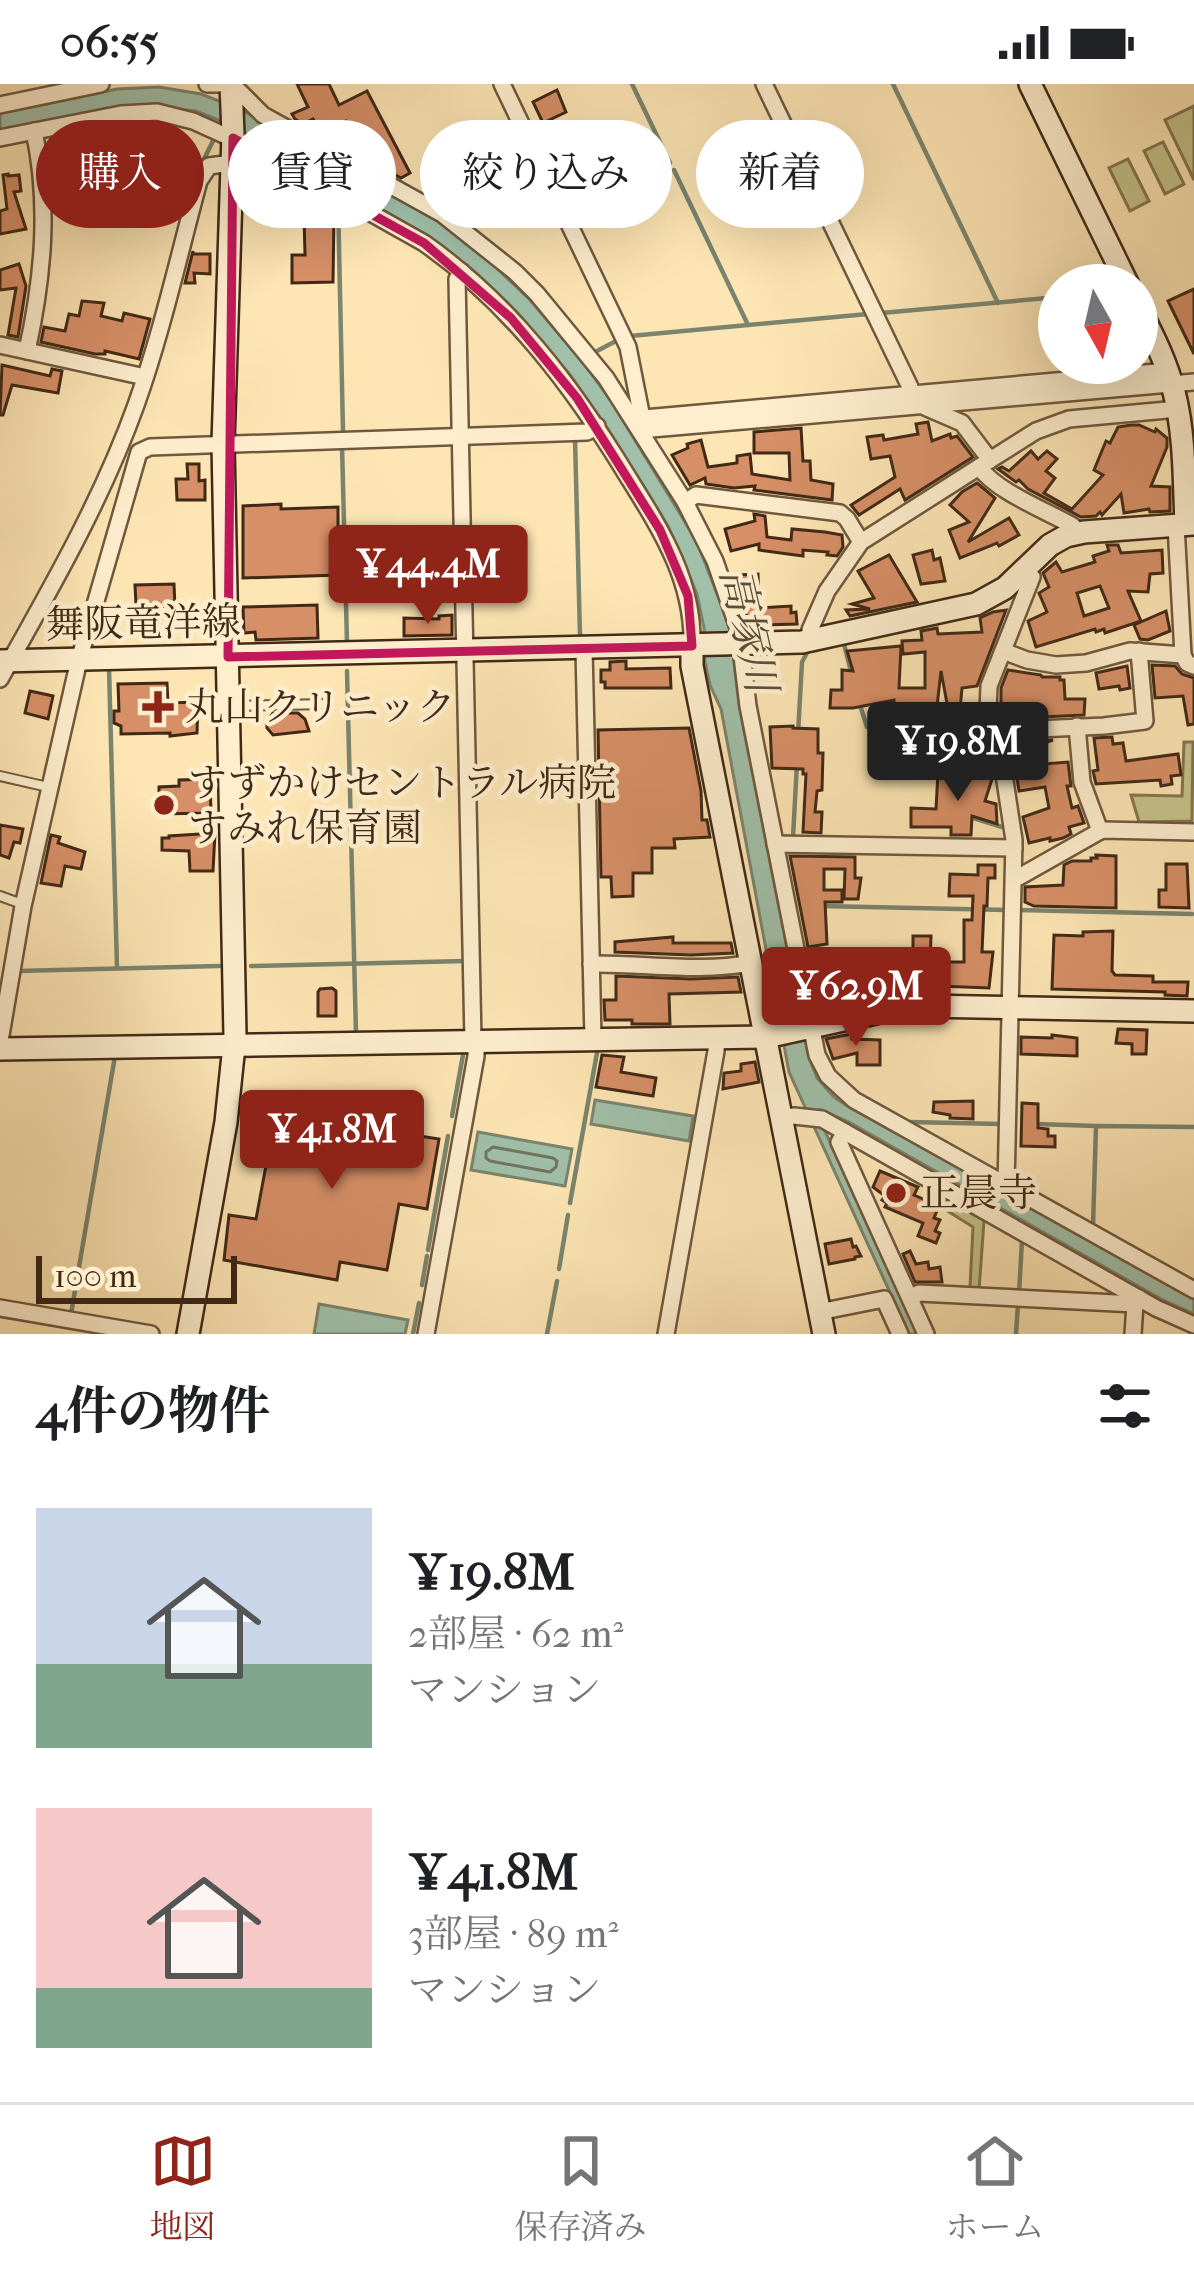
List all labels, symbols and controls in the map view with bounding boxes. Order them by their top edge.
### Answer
text: 06:55 [60,16,159,69]
chip: 購入 [36,120,204,228]
chip: 賃貸 [228,120,396,228]
chip: 絞り込み [420,120,672,228]
chip: 新着 [696,120,864,228]
north arrow [1038,264,1158,384]
map controls [1038,264,1158,384]
pin: ¥44.4M [330,525,526,627]
text: ¥44.4M [356,541,500,587]
water label: 高塚川 [710,563,787,701]
street label: 舞阪竜洋線 [45,598,241,648]
place label: 丸山クリニック [185,684,456,730]
marker: 丸山クリニック [142,691,174,723]
pin: ¥19.8M [860,702,1056,804]
text: ¥19.8M [894,718,1022,764]
place label: すずかけセントラル病院 すみれ保育園 [188,760,616,851]
marker: すずかけセントラル病院 すみれ保育園 [151,792,177,818]
pin: ¥62.9M [758,947,954,1049]
text: ¥62.9M [789,963,923,1009]
pin: ¥41.8M [234,1090,430,1192]
text: ¥41.8M [267,1106,397,1152]
place label: 正晨寺 [920,1170,1037,1216]
marker: 正晨寺 [883,1180,909,1206]
scale bar [36,1250,237,1303]
text: 100 m [54,1257,137,1296]
icon: filters [1092,1373,1158,1439]
text: 4件の物件 [36,1381,270,1441]
text: ¥19.8M [408,1542,575,1602]
icon: home [132,1556,276,1700]
text: 2部屋 · 62 m² [408,1611,624,1657]
text: マンション [408,1667,601,1713]
text: ¥41.8M [408,1842,578,1902]
icon: home [132,1856,276,2000]
text: 3部屋 · 89 m² [408,1911,618,1957]
text: マンション [408,1967,601,2013]
tab: 地図 [150,2128,216,2247]
tab: 保存済み [515,2128,647,2247]
tab: ホーム [946,2128,1045,2247]

